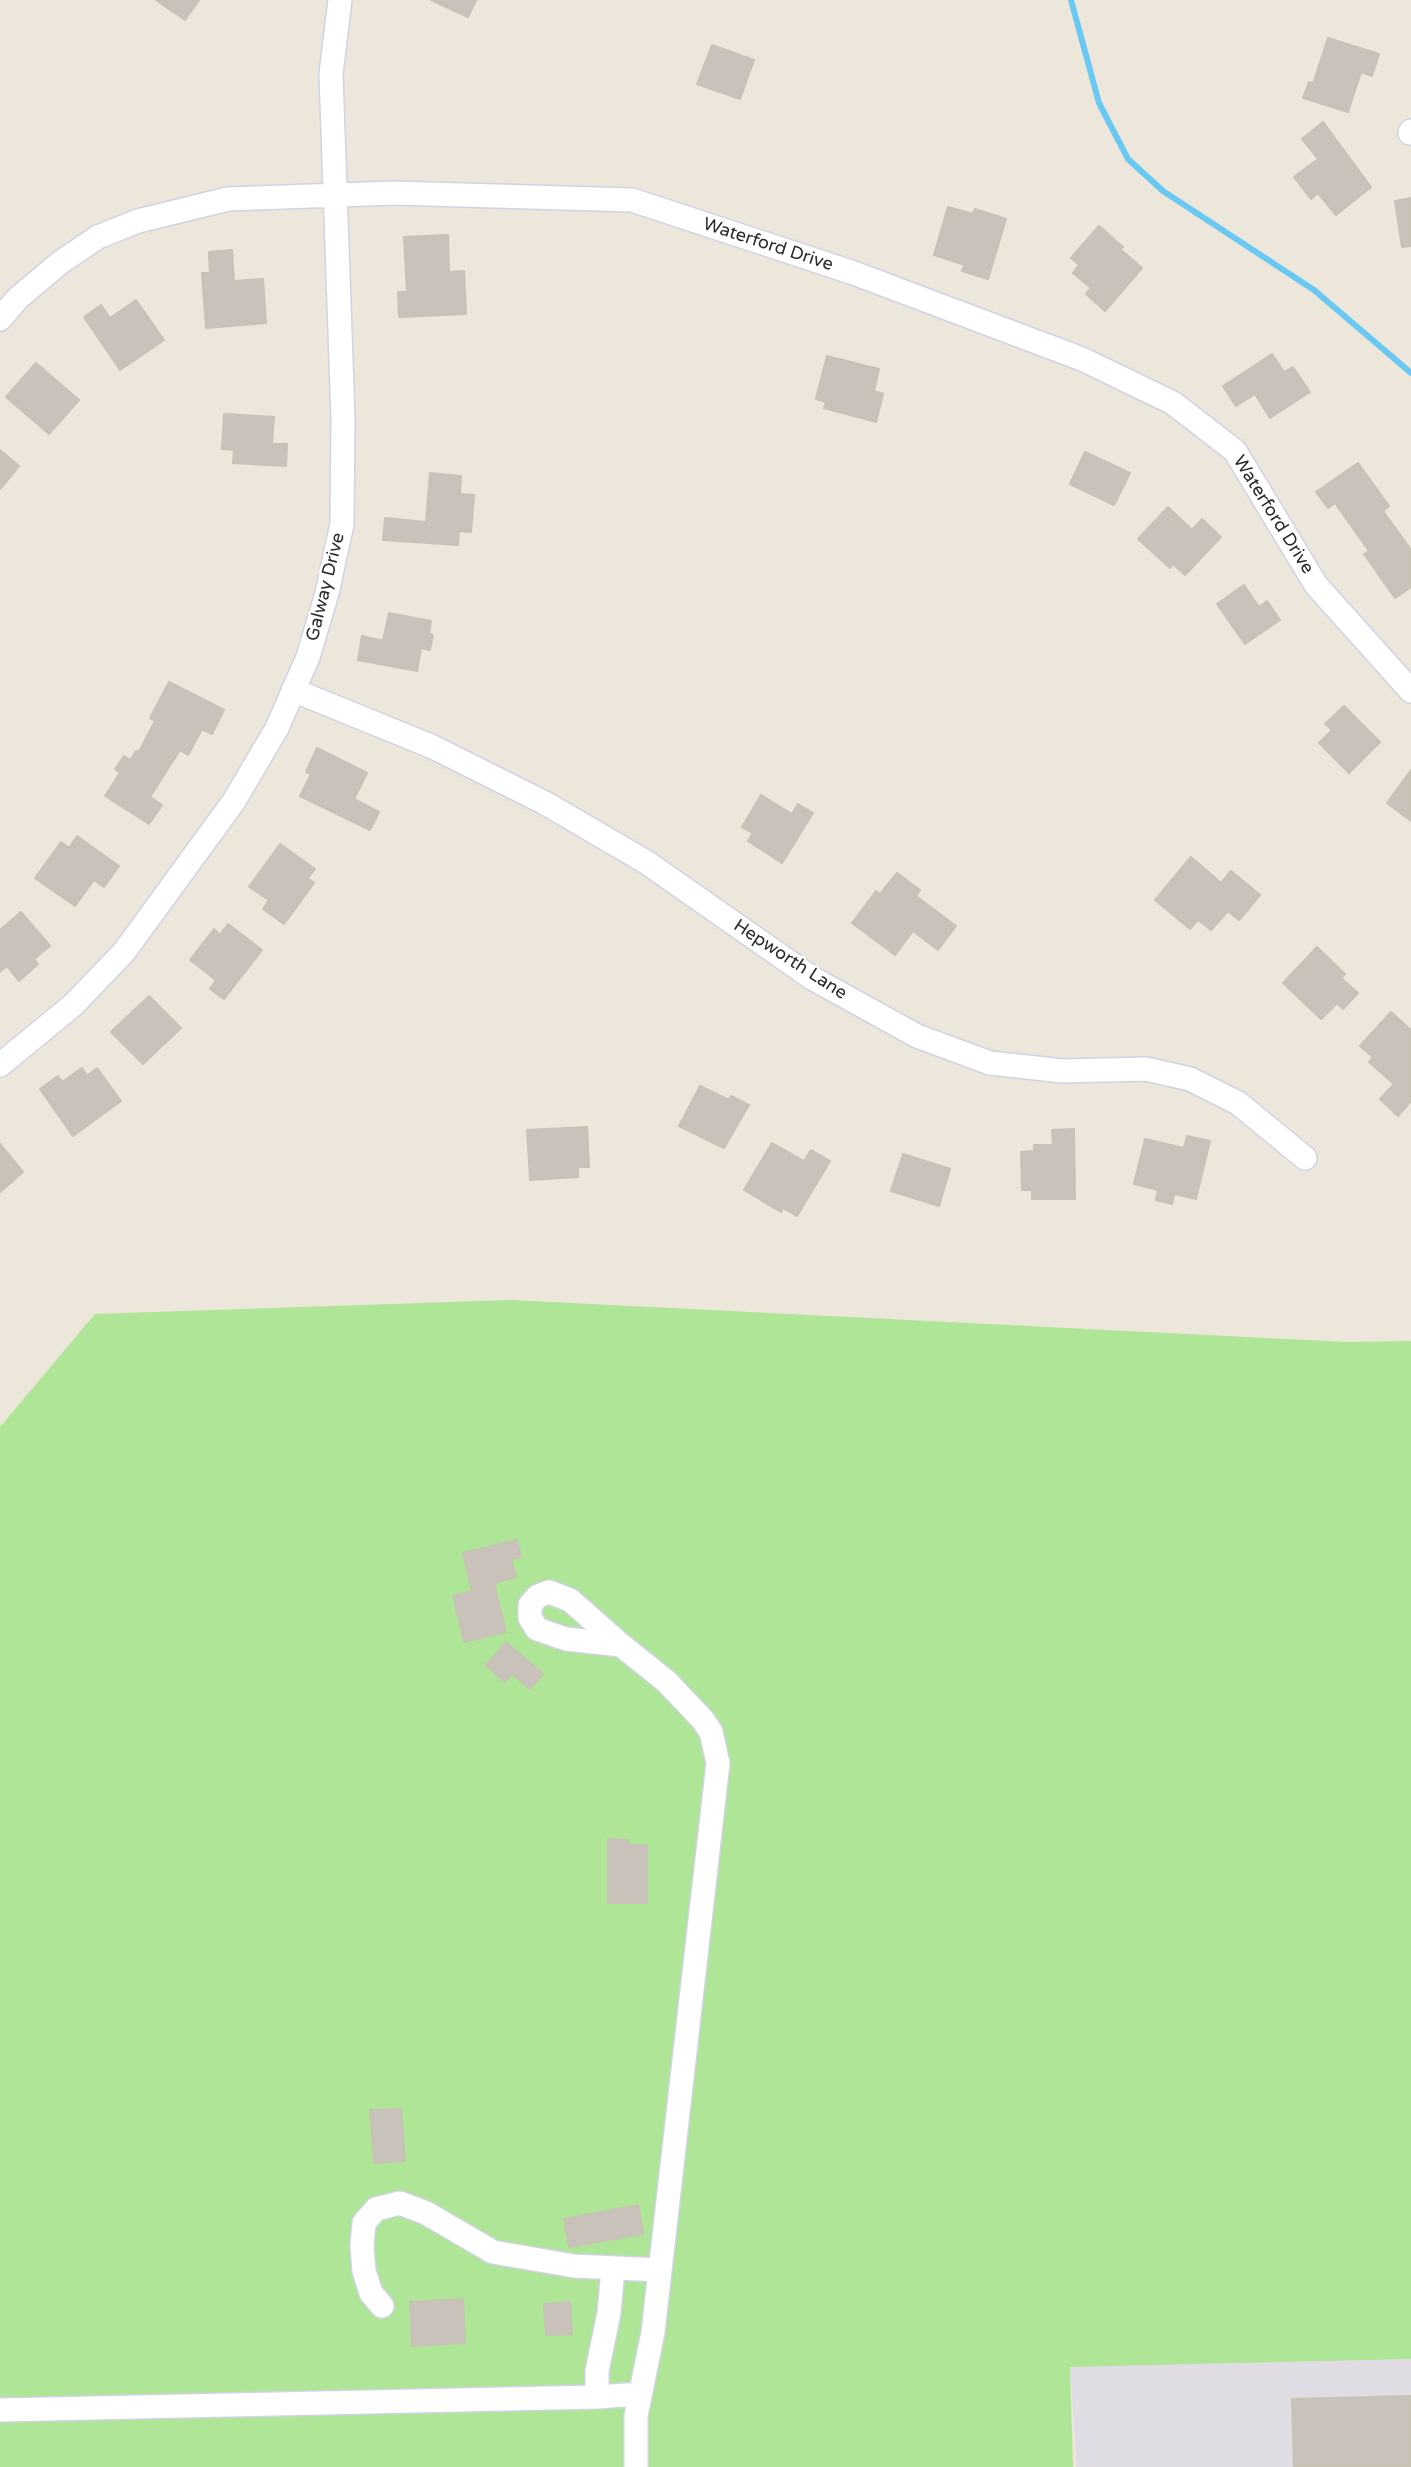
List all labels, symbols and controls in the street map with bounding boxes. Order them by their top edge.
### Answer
street label: Waterford Drive [700,214,836,276]
street label: Waterford Drive [1228,452,1318,578]
street label: Galway Drive [302,531,350,643]
street label: Hepworth Lane [729,915,851,1005]

